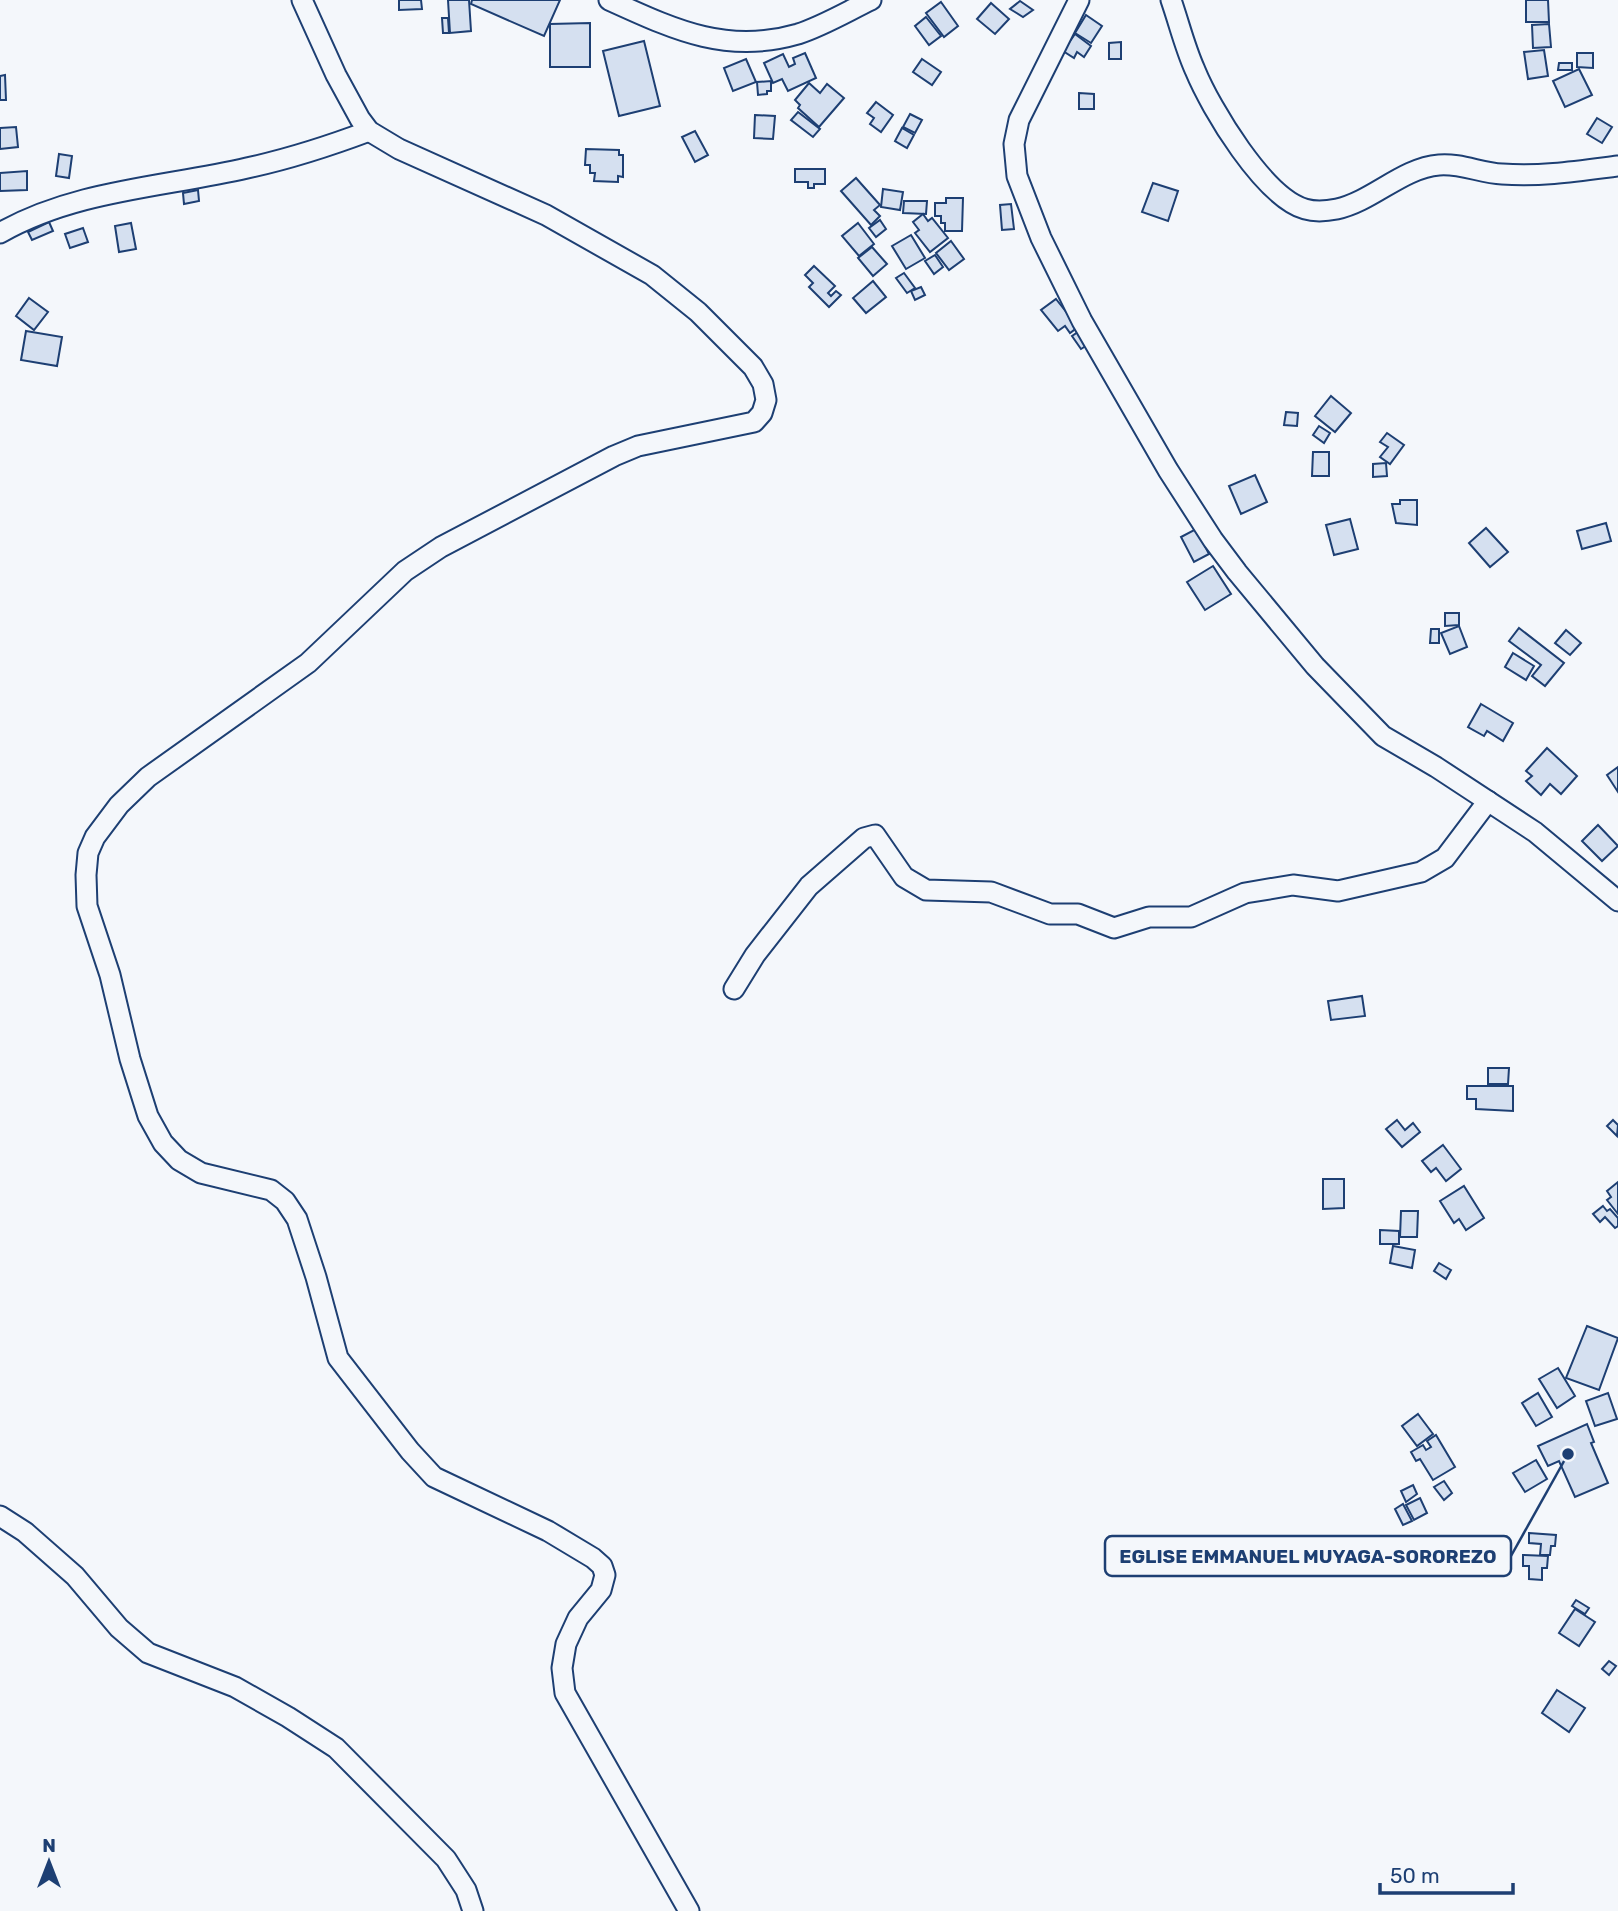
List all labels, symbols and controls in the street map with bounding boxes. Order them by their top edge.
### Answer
callout: EGLISE EMMANUEL MUYAGA-SOROREZO [1105,1536,1511,1576]
text: EGLISE EMMANUEL MUYAGA-SOROREZO [1119,1545,1497,1568]
north arrow [14,1827,84,1897]
text: N [42,1834,56,1857]
scale bar [1380,1852,1513,1896]
text: 50 m [1390,1863,1440,1888]

